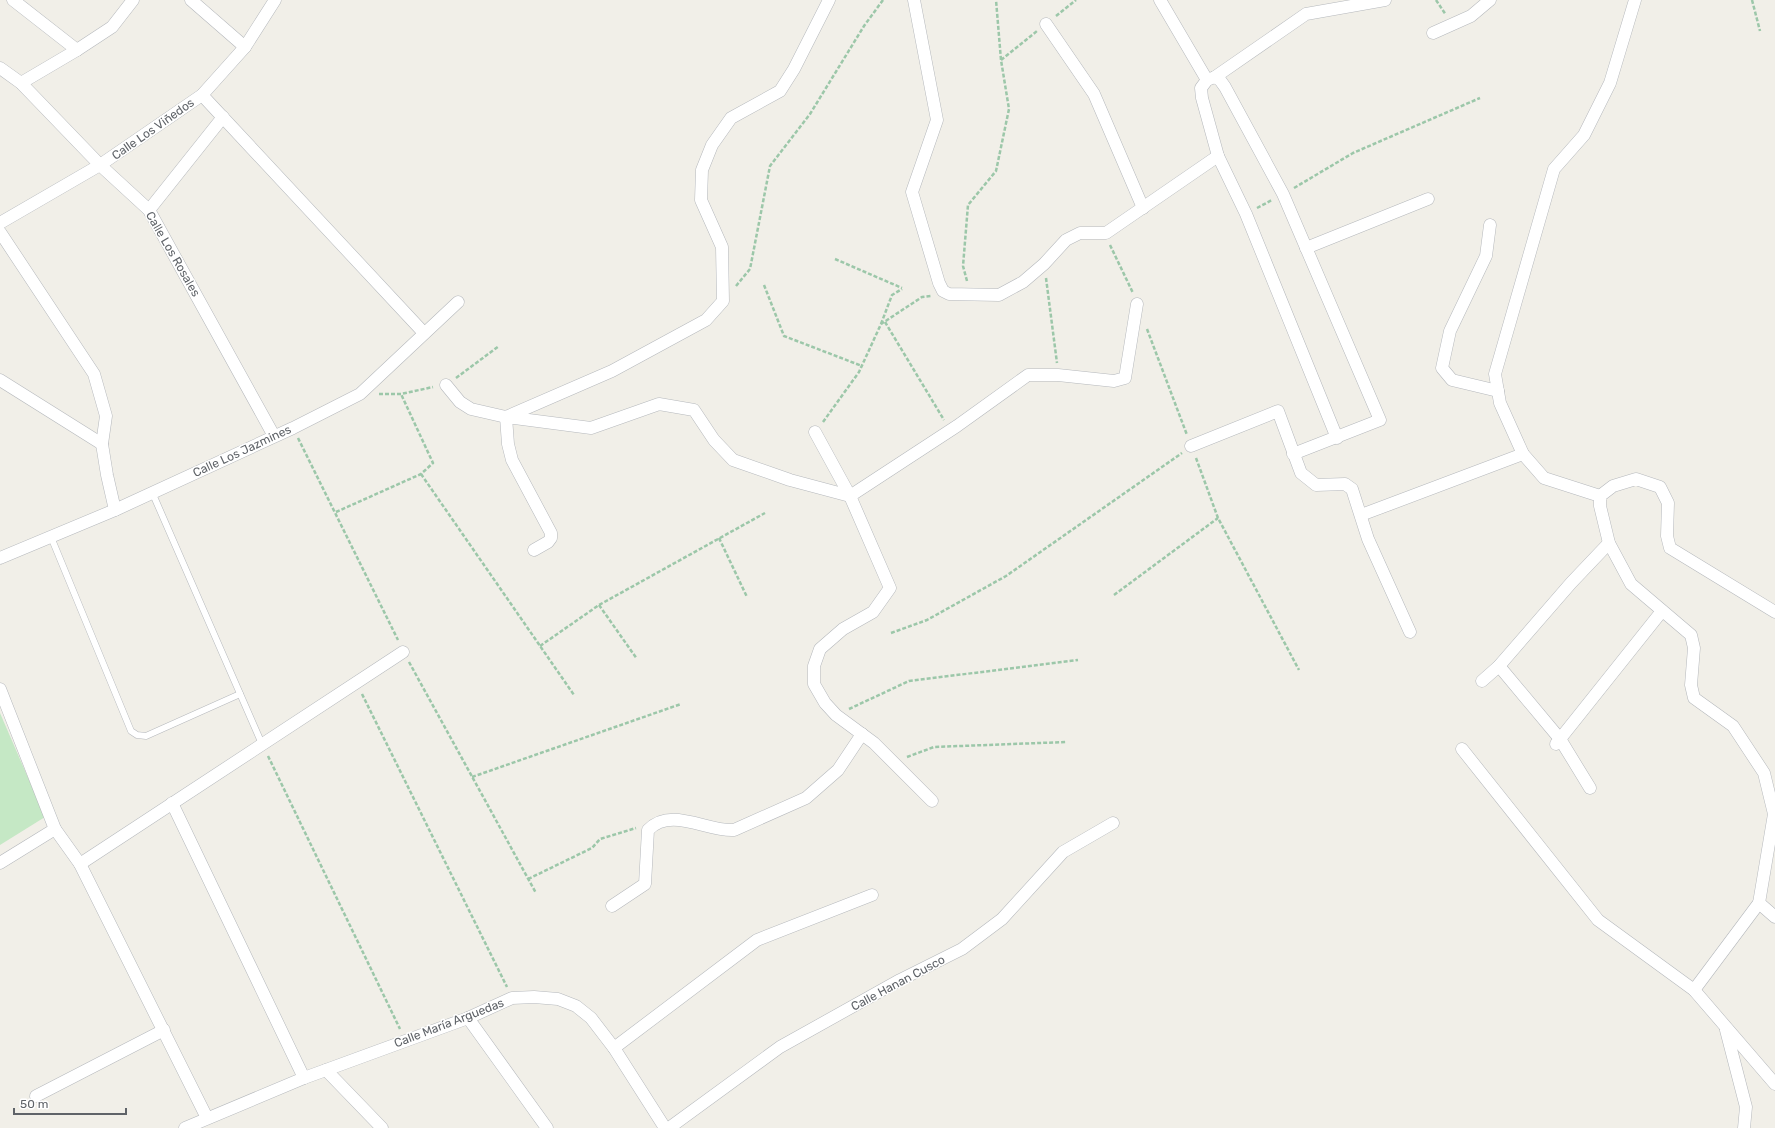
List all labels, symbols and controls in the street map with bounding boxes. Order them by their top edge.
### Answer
street label: Calle Los Viñedos [109,95,197,163]
street label: Calle Los Rosales [143,209,203,299]
street label: Calle Los Jazmines [191,422,293,480]
street label: Calle Hanan Cusco [849,952,947,1014]
street label: Calle María Arguedas [392,996,506,1050]
scale bar [14,1090,126,1116]
text: 50 m [20,1097,48,1111]

